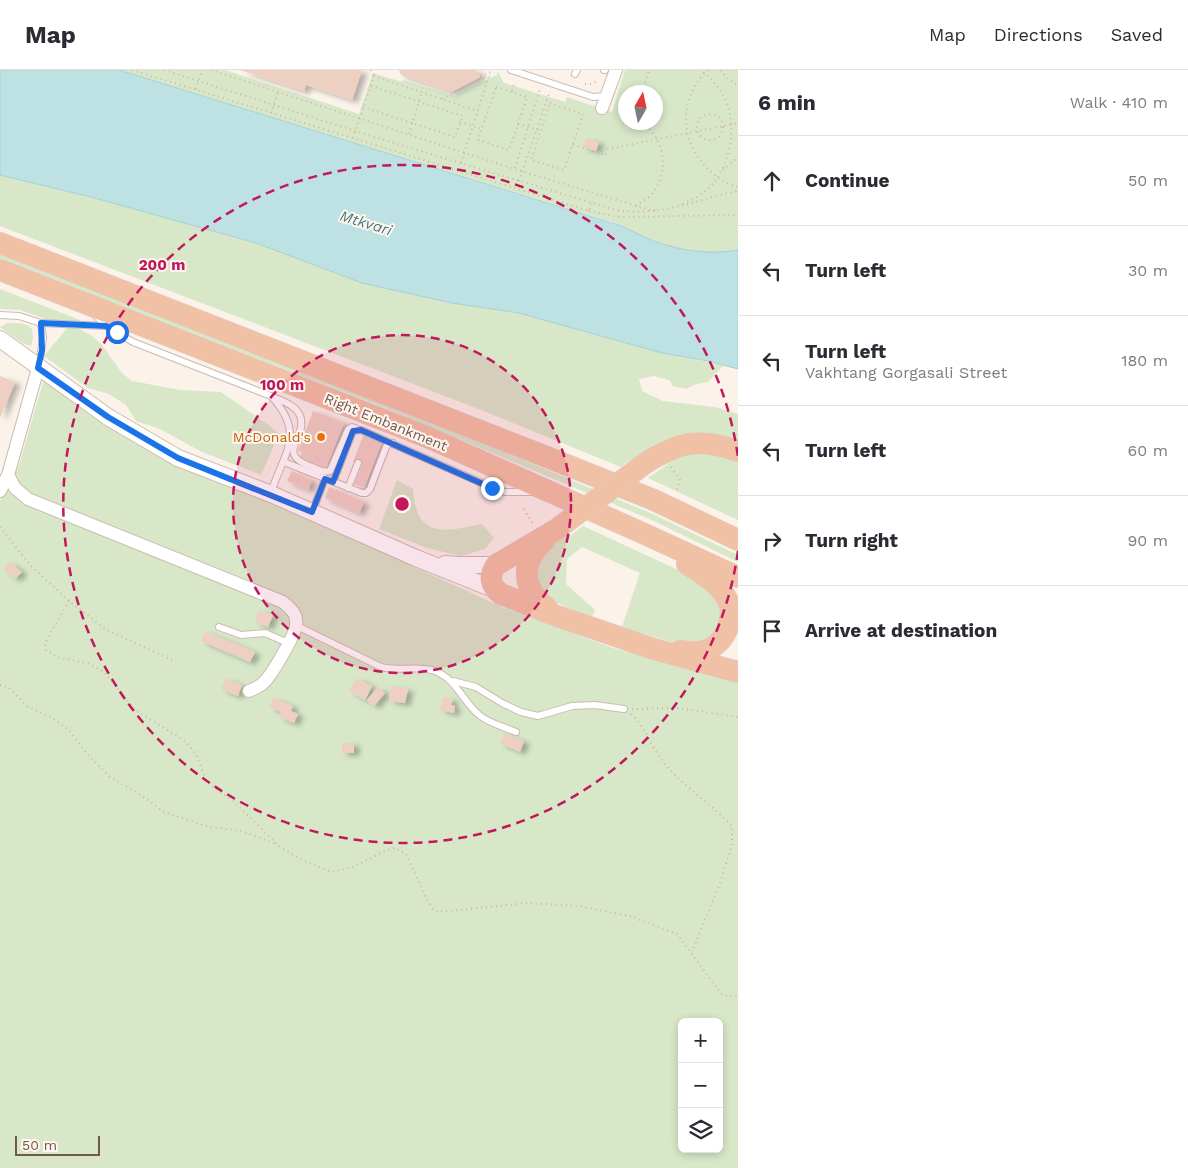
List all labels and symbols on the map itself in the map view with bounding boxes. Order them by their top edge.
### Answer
north arrow [618,85,663,130]
water label: Mtkvari [338,207,395,240]
text: 200 m [139,256,185,274]
route start [106,321,129,344]
text: 100 m [260,376,304,394]
street label: Right Embankment [322,390,450,454]
place label: McDonald's [233,429,311,445]
marker: McDonald's [315,431,327,443]
route end [481,477,504,500]
centre of rings [393,495,411,513]
scale bar [15,1133,100,1156]

